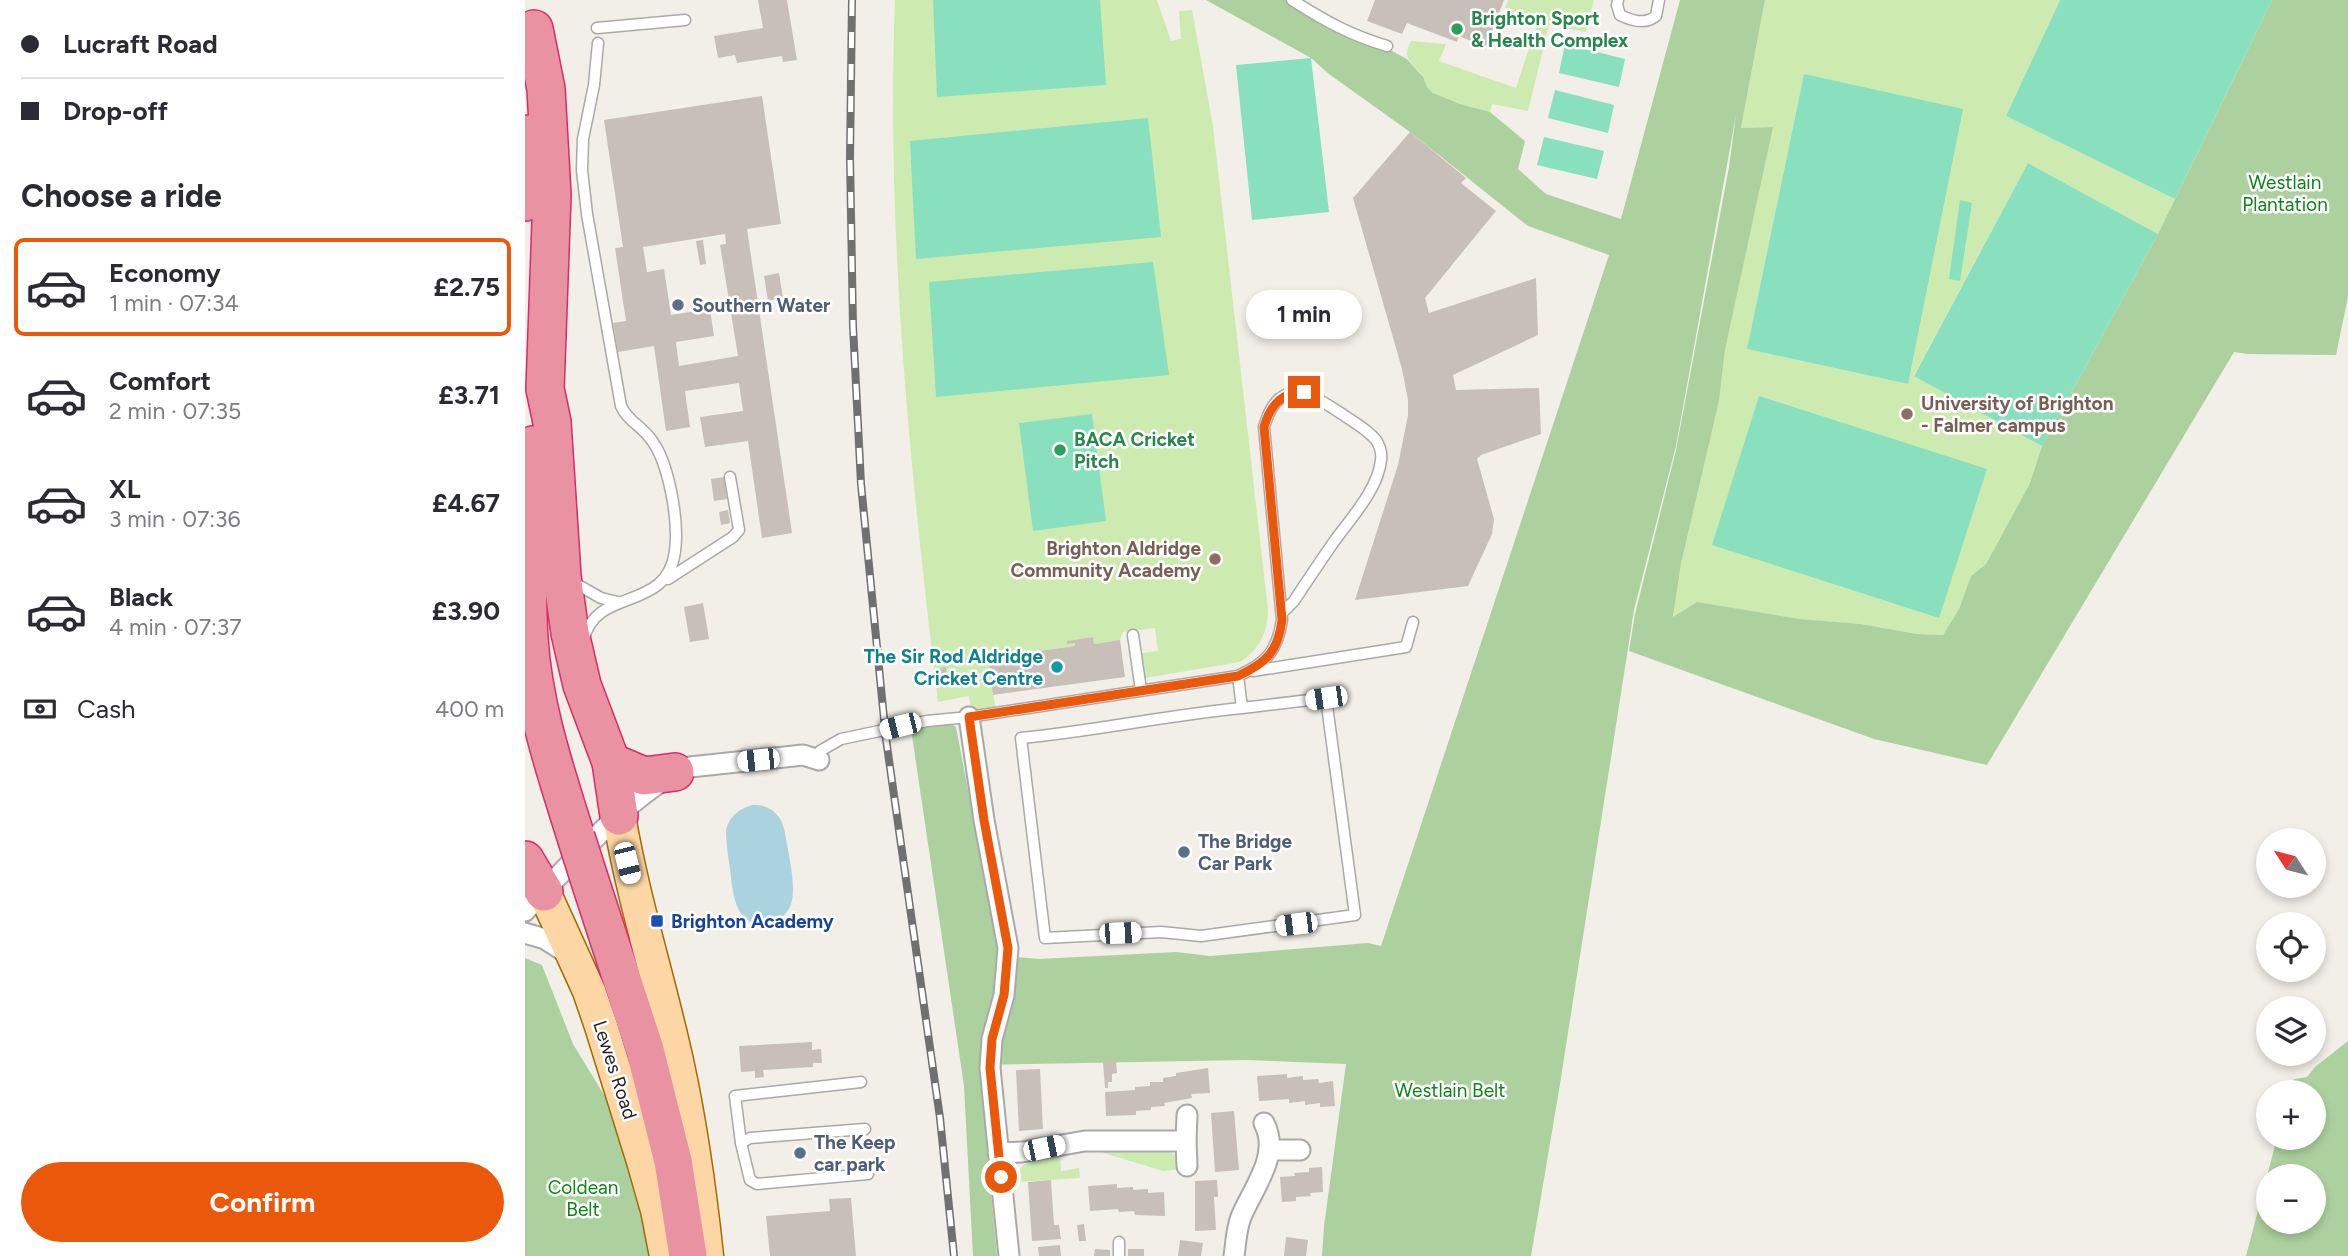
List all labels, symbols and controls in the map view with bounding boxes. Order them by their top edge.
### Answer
place label: Brighton Sport & Health Complex [1471,7,1628,52]
marker: Brighton Sport & Health Complex [1449,21,1465,37]
text: Lucraft Road [63,28,218,60]
text: Drop-off [63,95,168,127]
park label: Westlain Plantation [2242,171,2328,216]
text: Choose a ride [21,177,222,215]
icon: car [25,256,88,319]
text: Economy [109,257,221,289]
text: £2.75 [433,271,500,303]
text: 1 min · 07:34 [109,289,239,317]
callout: 1 min [1246,290,1362,340]
place label: Southern Water [692,294,830,317]
marker: Southern Water [670,297,686,313]
text: 1 min [1277,300,1331,328]
icon: car [25,364,88,427]
text: Comfort [109,365,211,397]
route end [1288,376,1320,408]
text: £3.71 [438,379,500,411]
place label: University of Brighton - Falmer campus [1921,392,2113,437]
text: 2 min · 07:35 [109,397,241,425]
marker: University of Brighton - Falmer campus [1899,406,1915,422]
place label: BACA Cricket Pitch [1074,428,1195,473]
marker: BACA Cricket Pitch [1052,442,1068,458]
icon: car [25,472,88,535]
text: XL [109,473,141,505]
text: £4.67 [432,487,500,519]
text: 3 min · 07:36 [109,505,241,533]
place label: Brighton Aldridge Community Academy [1010,537,1201,582]
marker: Brighton Aldridge Community Academy [1207,551,1223,567]
icon: car [25,580,88,643]
text: Black [109,581,173,613]
text: £3.90 [432,595,500,627]
text: 4 min · 07:37 [109,613,242,641]
place label: The Sir Rod Aldridge Cricket Centre [864,645,1043,690]
marker: The Sir Rod Aldridge Cricket Centre [1049,659,1065,675]
car [1304,685,1349,711]
icon: cash [21,690,59,728]
text: Cash [77,693,136,725]
text: 400 m [435,695,504,723]
car [878,711,923,741]
car [737,747,780,773]
north arrow [2256,828,2326,898]
map controls [2256,828,2326,1234]
place label: The Bridge Car Park [1198,830,1293,875]
car [612,840,643,886]
marker: The Bridge Car Park [1176,844,1192,860]
place label: Brighton Academy [671,910,834,933]
car [1274,911,1319,937]
button: locate [2256,912,2326,982]
marker: Brighton Academy [649,913,665,929]
car [1099,922,1142,944]
button: layers [2256,996,2326,1066]
street label: Lewes Road [588,1018,642,1122]
park label: Westlain Belt [1395,1079,1505,1102]
button: + [2256,1080,2326,1150]
place label: The Keep car park [814,1131,896,1176]
car [1022,1133,1067,1163]
marker: The Keep car park [792,1145,808,1161]
route start [985,1161,1017,1193]
button: Confirm [21,1162,504,1242]
button: − [2256,1164,2326,1234]
park label: Coldean Belt [548,1176,618,1221]

